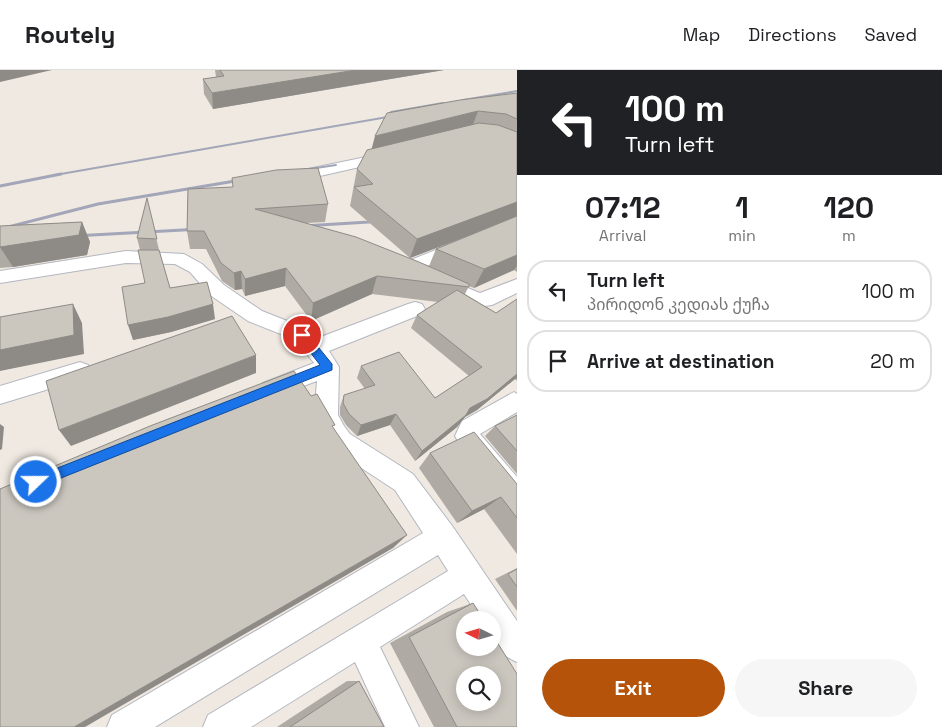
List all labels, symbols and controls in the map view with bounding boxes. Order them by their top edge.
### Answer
text: Routely [25,19,115,50]
text: Map [683,23,720,46]
text: Directions [748,23,837,46]
text: Saved [865,23,917,46]
text: 100 m [625,87,725,131]
icon: left [542,90,607,155]
text: Turn left [625,130,715,158]
text: 07:12 [585,188,661,227]
text: 1 [735,188,749,227]
text: 120 [823,188,874,227]
text: Arrival [599,225,646,246]
text: min [728,225,756,246]
text: m [842,225,856,246]
text: Turn left [587,268,665,293]
icon: left [544,277,572,305]
text: 100 m [861,279,915,304]
text: პირიდონ კედიას ქუჩა [587,294,770,315]
pin [281,314,323,356]
icon: arrive [288,321,316,349]
icon: arrive [544,347,572,375]
text: Arrive at destination [587,349,775,374]
text: 20 m [870,349,915,374]
position arrow [9.0,455,61.0,507]
north arrow [456,611,501,656]
map controls [456,611,501,711]
button: Exit [542,659,725,717]
button: Share [735,659,917,717]
button: search [456,666,501,711]

